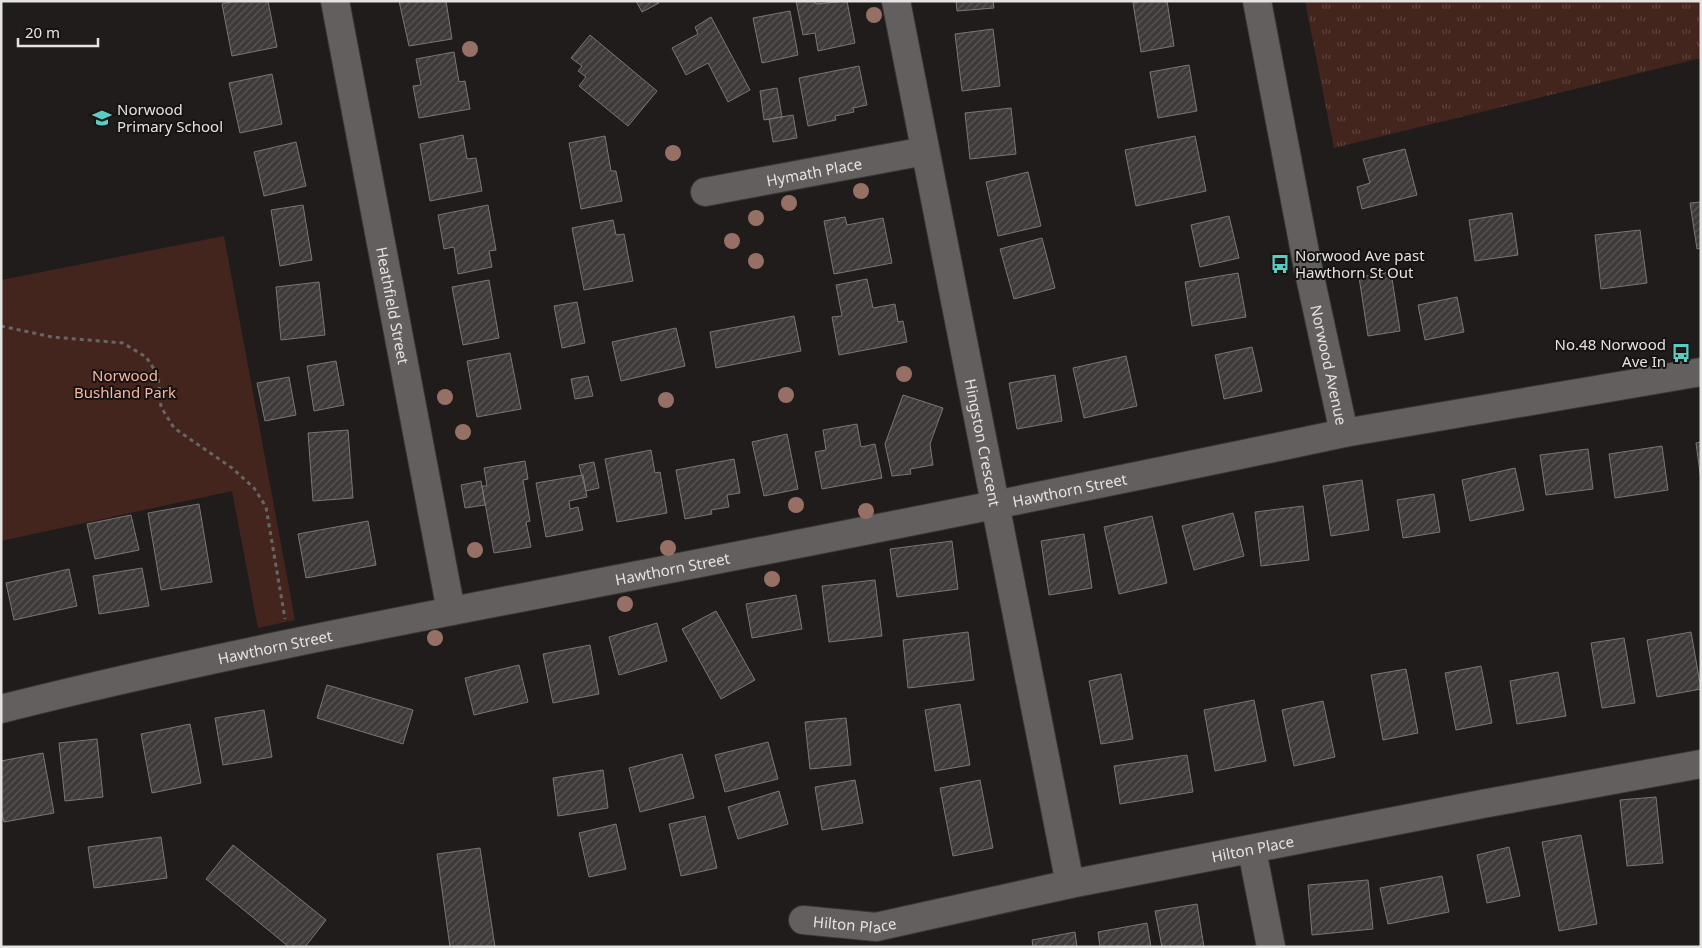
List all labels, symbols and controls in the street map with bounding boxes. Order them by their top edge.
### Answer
scale bar [18,15,98,47]
text: 20 m [25,22,60,42]
place label: Norwood Primary School [117,99,223,136]
school or university icon: Norwood Primary School [91,107,113,129]
street label: Hymath Place [765,153,864,190]
street label: Heathfield Street [372,245,414,367]
place label: Norwood Ave past Hawthorn St Out [1295,245,1425,282]
bus stop icon: Norwood Ave past Hawthorn St Out [1269,253,1291,275]
street label: Norwood Avenue [1306,303,1352,427]
place label: No.48 Norwood Ave In [1555,334,1666,371]
bus stop icon: No.48 Norwood Ave In [1670,342,1692,364]
park label: Norwood Bushland Park [74,365,176,402]
street label: Hingston Crescent [961,377,1005,509]
street label: Hawthorn Street [1011,468,1129,511]
street label: Hawthorn Street [613,547,732,589]
street label: Hawthorn Street [216,625,335,668]
street label: Hilton Place [1210,831,1295,866]
street label: Hilton Place [812,911,898,938]

